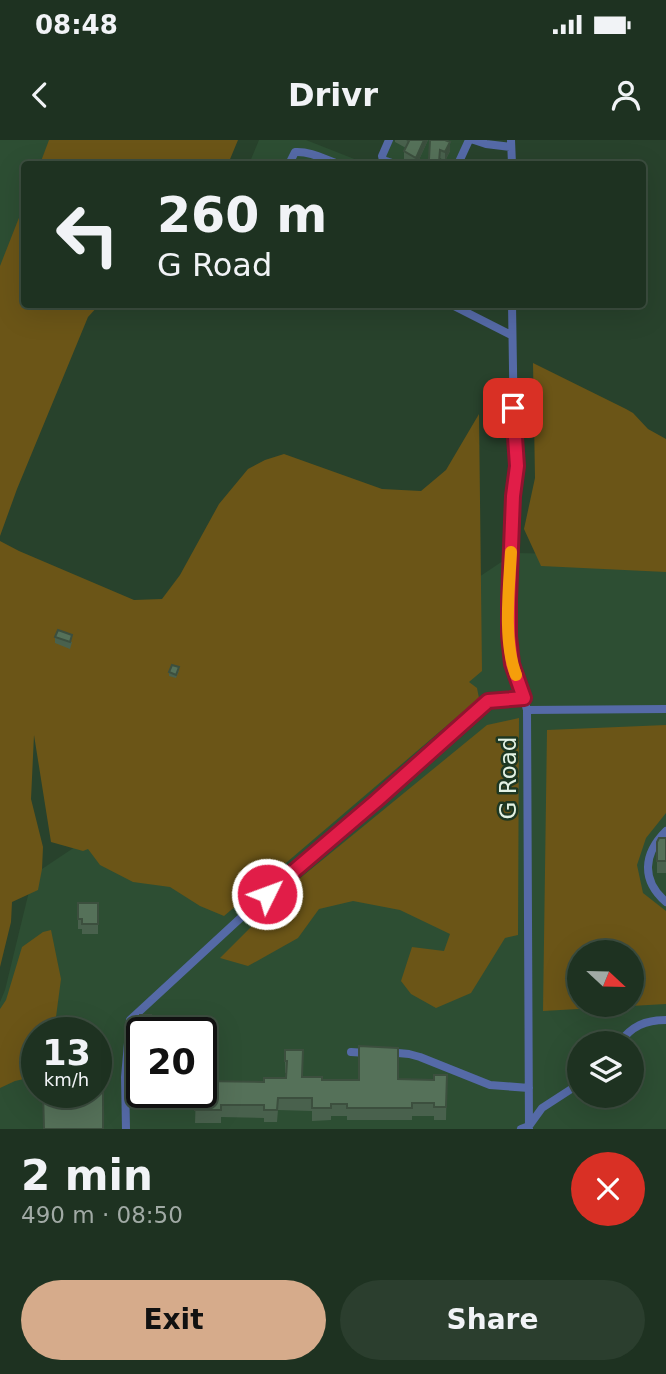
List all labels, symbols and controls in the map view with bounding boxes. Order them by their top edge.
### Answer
text: 08:48 [35,10,118,40]
icon: back [21,76,59,114]
text: Drivr [288,76,378,114]
icon: person [607,76,645,114]
text: 260 m [157,187,327,244]
icon: left [42,189,133,280]
text: G Road [157,246,272,284]
pin [483,378,543,438]
icon: arrive [494,389,532,427]
street label: G Road [495,737,521,819]
position arrow [230,857,304,931]
north arrow [567,940,644,1017]
map controls [567,940,644,1108]
speed limit sign: 20 [126,1017,217,1108]
button: layers [567,1031,644,1108]
text: 13 [42,1033,91,1073]
text: km/h [44,1069,89,1090]
text: 2 min [21,1151,153,1200]
button: close [571,1152,645,1226]
text: 490 m · 08:50 [21,1202,183,1228]
button: Exit [21,1280,326,1360]
button: Share [340,1280,645,1360]

